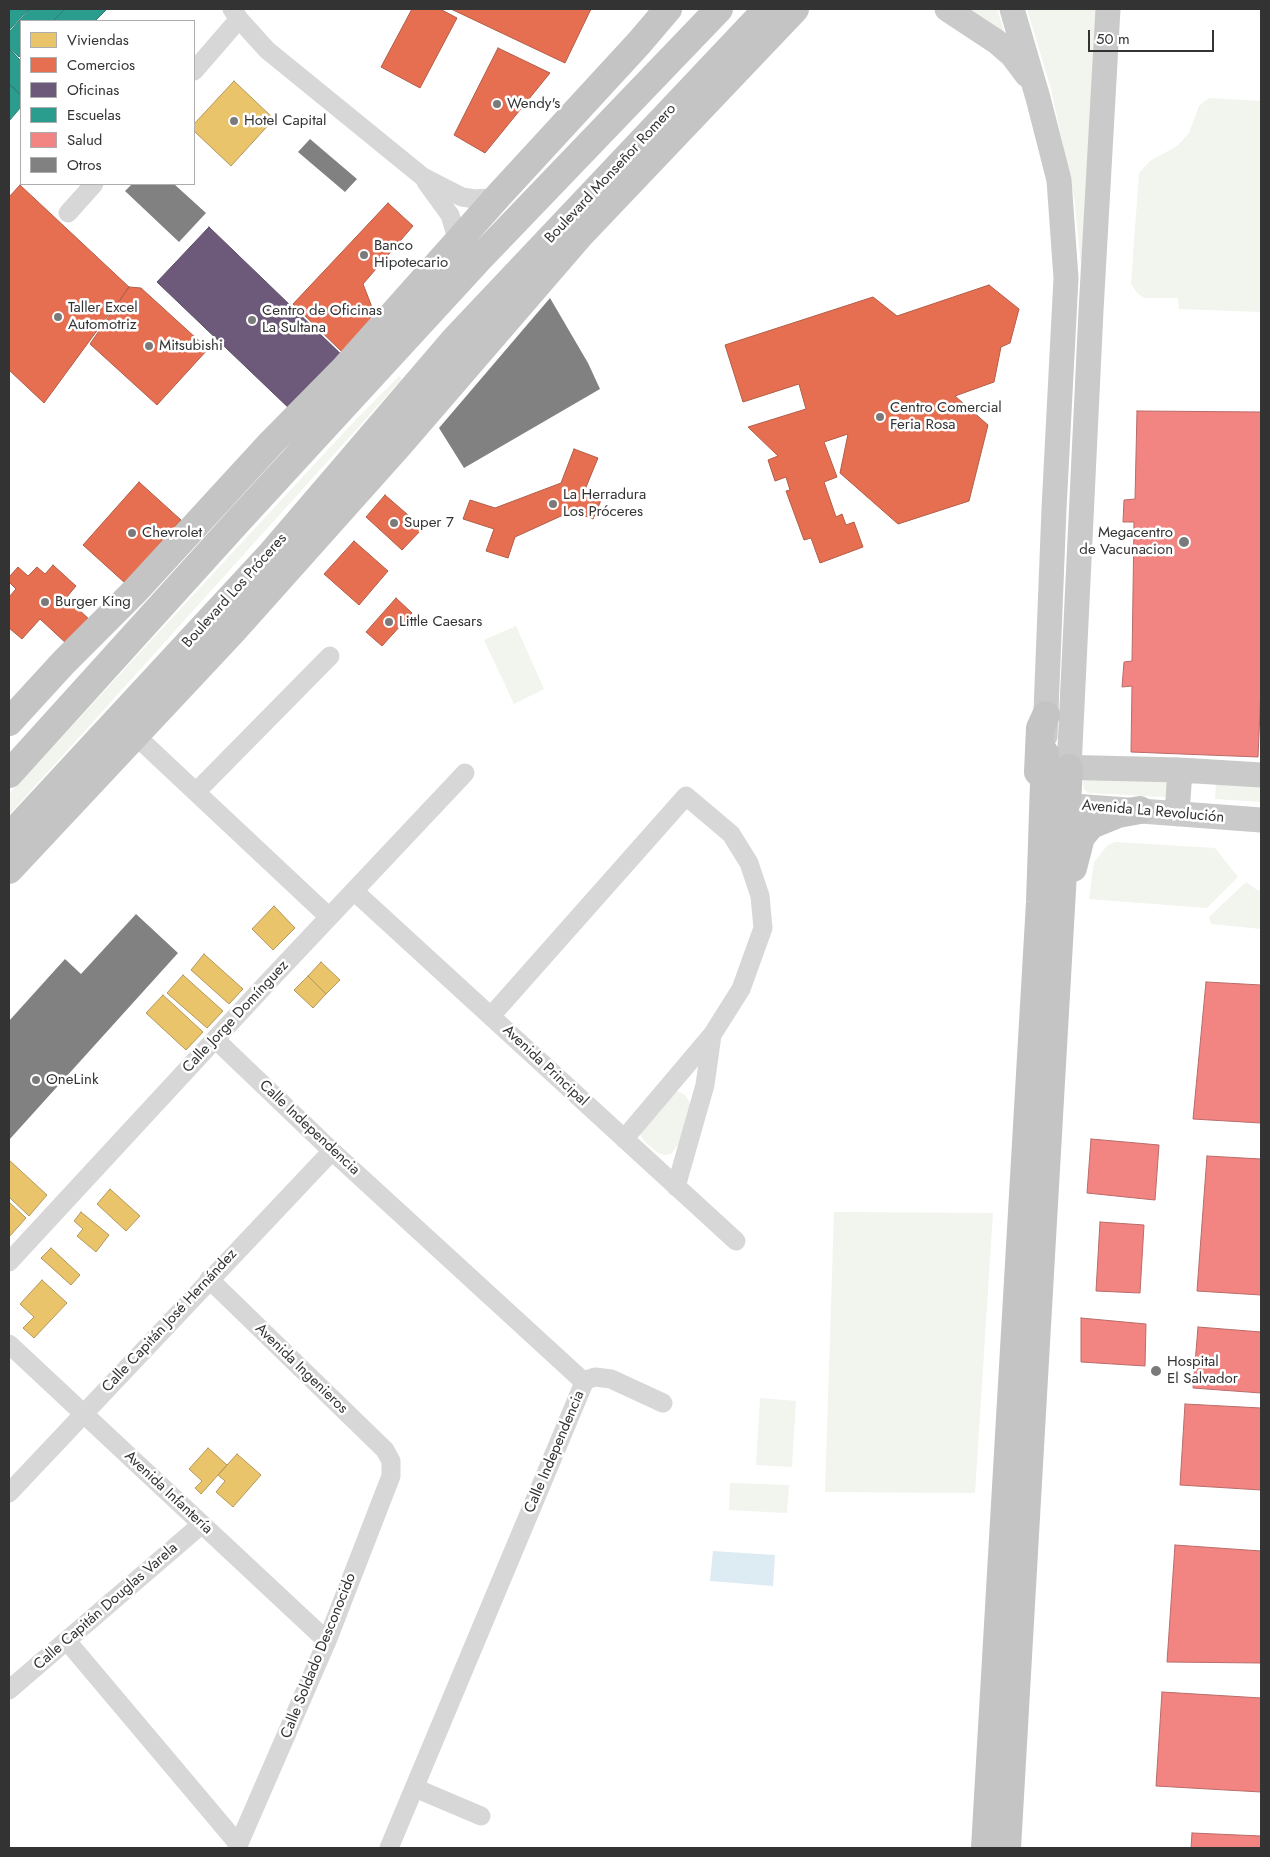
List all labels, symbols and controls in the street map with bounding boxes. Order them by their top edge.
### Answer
legend [20,20,195,185]
scale bar [1090,20,1216,52]
text: 50 m [1096,28,1130,50]
text: Viviendas [67,29,129,51]
text: Comercios [67,54,135,76]
text: Oficinas [67,79,119,101]
place label: Wendy's [507,95,560,113]
marker: Wendy's [491,98,503,110]
street label: Boulevard Monseñor Romero [542,100,680,248]
text: Escuelas [67,104,121,126]
place label: Hotel Capital [244,112,326,130]
marker: Hotel Capital [228,115,240,127]
text: Salud [67,129,102,151]
text: Otros [67,154,102,176]
place label: Banco Hipotecario [374,237,448,272]
marker: Banco Hipotecario [358,249,370,261]
place label: Taller Excel Automotriz [68,299,138,334]
place label: Centro de Oficinas La Sultana [262,302,382,337]
marker: Taller Excel Automotriz [52,311,64,323]
marker: Centro de Oficinas La Sultana [246,314,258,326]
place label: Mitsubishi [159,337,223,355]
marker: Mitsubishi [143,340,155,352]
place label: Centro Comercial Feria Rosa [890,399,1002,434]
marker: Centro Comercial Feria Rosa [874,411,886,423]
place label: La Herradura Los Próceres [563,486,646,521]
marker: La Herradura Los Próceres [547,498,559,510]
place label: Super 7 [404,514,454,532]
marker: Super 7 [388,517,400,529]
place label: Chevrolet [142,524,202,542]
place label: Megacentro de Vacunacion [1079,524,1173,559]
marker: Chevrolet [126,527,138,539]
street label: Boulevard Los Próceres [179,530,291,652]
marker: Megacentro de Vacunacion [1177,535,1191,549]
place label: Burger King [55,593,131,611]
marker: Burger King [39,596,51,608]
place label: Little Caesars [399,613,482,631]
marker: Little Caesars [383,616,395,628]
street label: Avenida La Revolución [1081,797,1225,827]
street label: Calle Jorge Domínguez [179,957,293,1077]
street label: Avenida Principal [498,1022,592,1110]
place label: OneLink [46,1071,99,1089]
marker: OneLink [30,1074,42,1086]
street label: Calle Independencia [255,1077,363,1179]
street label: Calle Capitán José Hernández [99,1246,241,1396]
street label: Avenida Ingenieros [251,1320,351,1418]
place label: Hospital El Salvador [1167,1353,1238,1388]
marker: Hospital El Salvador [1149,1364,1163,1378]
street label: Calle Independencia [521,1388,589,1516]
street label: Avenida Infantería [120,1448,216,1538]
street label: Calle Capitán Douglas Varela [30,1540,182,1674]
street label: Calle Soldado Desconocido [278,1571,360,1741]

